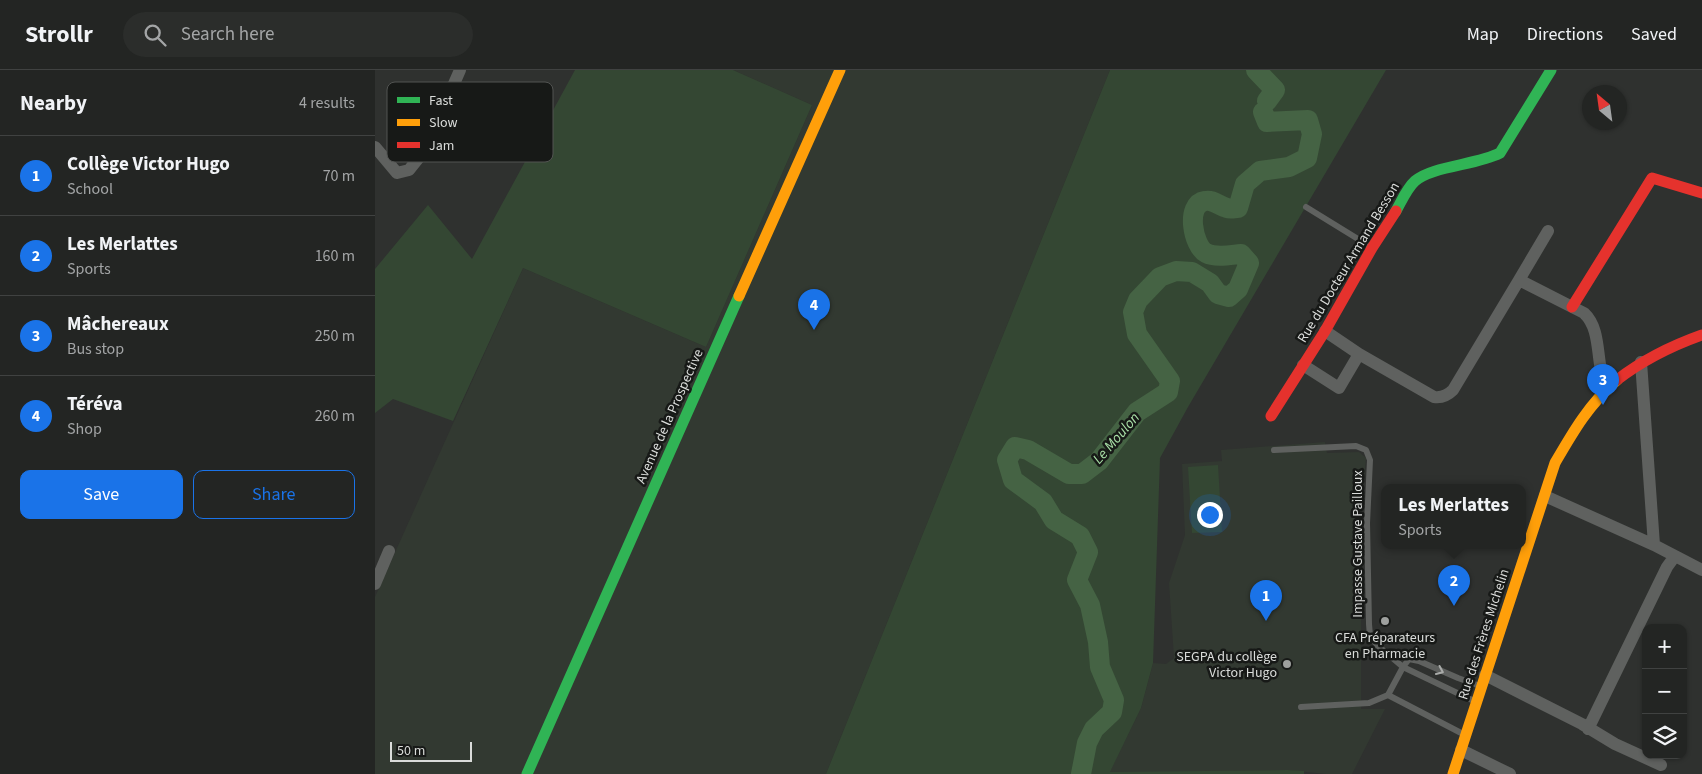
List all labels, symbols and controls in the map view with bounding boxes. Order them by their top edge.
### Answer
search box [123,12,473,57]
text: Strollr [25,17,93,52]
icon: search [141,21,169,49]
text: Search here [181,21,274,48]
text: Map [1467,22,1499,47]
text: Directions [1527,22,1603,47]
text: Saved [1631,22,1677,47]
legend [387,82,553,162]
north arrow [1582,85,1627,130]
text: Nearby [20,88,87,118]
text: Fast [429,91,453,111]
text: 4 results [299,92,355,114]
text: Slow [429,113,458,133]
text: Jam [429,136,454,156]
text: Collège Victor Hugo [67,151,230,178]
text: 1 [32,165,40,187]
text: 70 m [323,165,355,187]
text: School [67,178,113,200]
street label: Rue du Docteur Armand Besson [1293,178,1405,347]
text: Les Merlattes [67,231,178,258]
text: 2 [32,245,40,267]
text: 160 m [315,245,355,267]
text: Sports [67,258,111,280]
pin: 4 [798,289,830,330]
text: Mâchereaux [67,311,169,338]
text: 3 [32,325,40,347]
text: 250 m [315,325,355,347]
text: Bus stop [67,338,124,360]
street label: Avenue de la Prospective [631,346,709,487]
pin: 3 [1587,364,1619,405]
text: Téréva [67,391,123,418]
text: 4 [32,405,40,427]
text: 260 m [315,405,355,427]
water label: Le Moulon [1088,408,1145,469]
text: Shop [67,418,102,440]
button: Save [20,470,183,519]
button: Share [193,470,355,519]
street label: Impasse Gustave Pailloux [1348,470,1368,618]
popup [1381,484,1526,549]
text: Les Merlattes [1398,492,1509,519]
your location [1197,502,1223,528]
text: Sports [1398,519,1442,541]
pin: 2 [1438,565,1470,606]
street label: Rue des Frères Michelin [1453,566,1515,702]
pin: 1 [1250,580,1282,621]
marker: CFA Préparateurs en Pharmacie [1379,615,1391,627]
map controls [1642,624,1687,759]
button: + [1642,624,1687,669]
place label: CFA Préparateurs en Pharmacie [1335,628,1435,664]
place label: SEGPA du collège Victor Hugo [1176,647,1277,683]
marker: SEGPA du collège Victor Hugo [1281,658,1293,670]
one-way arrow [1435,664,1444,675]
button: − [1642,669,1687,714]
button: layers [1642,714,1687,759]
scale bar [390,739,473,762]
text: 50 m [397,741,425,761]

